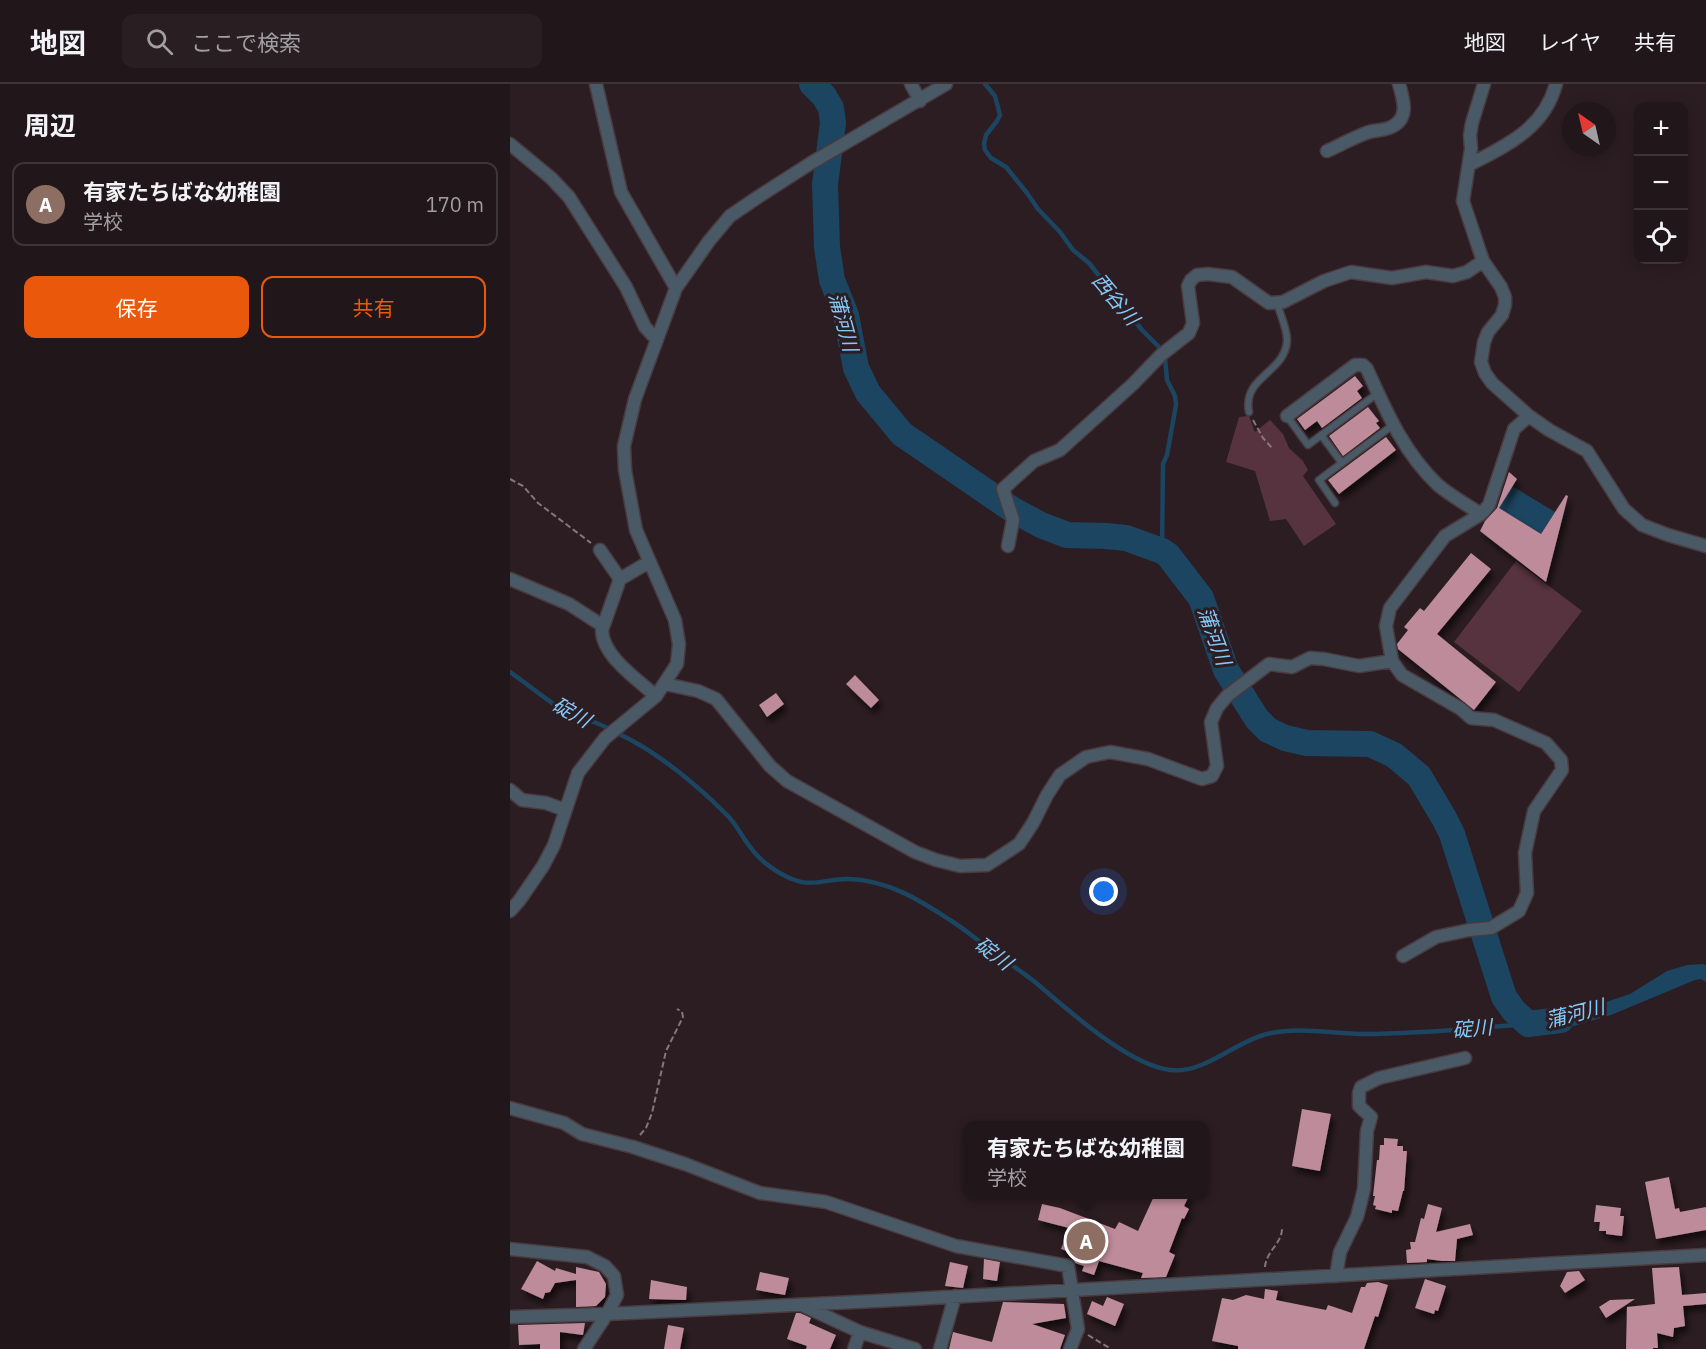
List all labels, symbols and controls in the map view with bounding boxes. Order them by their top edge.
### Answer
search box [122,14,542,68]
text: 地図 [30,24,86,61]
icon: search [143,25,176,58]
text: ここで検索 [191,28,301,57]
text: 地図 [1464,28,1506,56]
text: レイヤ [1539,28,1601,56]
text: 共有 [1634,28,1676,56]
north arrow [1562,102,1616,156]
map controls [1634,102,1688,264]
button: + [1634,102,1688,156]
text: 周辺 [24,108,76,142]
button: − [1634,156,1688,210]
text: 有家たちばな幼稚園 [83,177,281,206]
text: A [39,191,52,218]
text: 170 m [426,191,484,218]
text: 学校 [83,208,123,235]
button: locate [1634,210,1688,264]
water label: 西谷川 [1086,267,1147,332]
button: 保存 [24,276,249,338]
button: 共有 [261,276,486,338]
water label: 蒲河川 [823,290,865,356]
water label: 蒲河川 [1192,603,1239,671]
water label: 碇川 [548,690,598,734]
your location [1089,877,1118,906]
water label: 碇川 [970,930,1020,977]
water label: 蒲河川 [1543,992,1609,1033]
water label: 碇川 [1451,1013,1495,1043]
popup [963,1121,1209,1199]
text: 有家たちばな幼稚園 [987,1133,1185,1162]
text: 学校 [987,1164,1027,1191]
pin: A [1066,1218,1106,1264]

